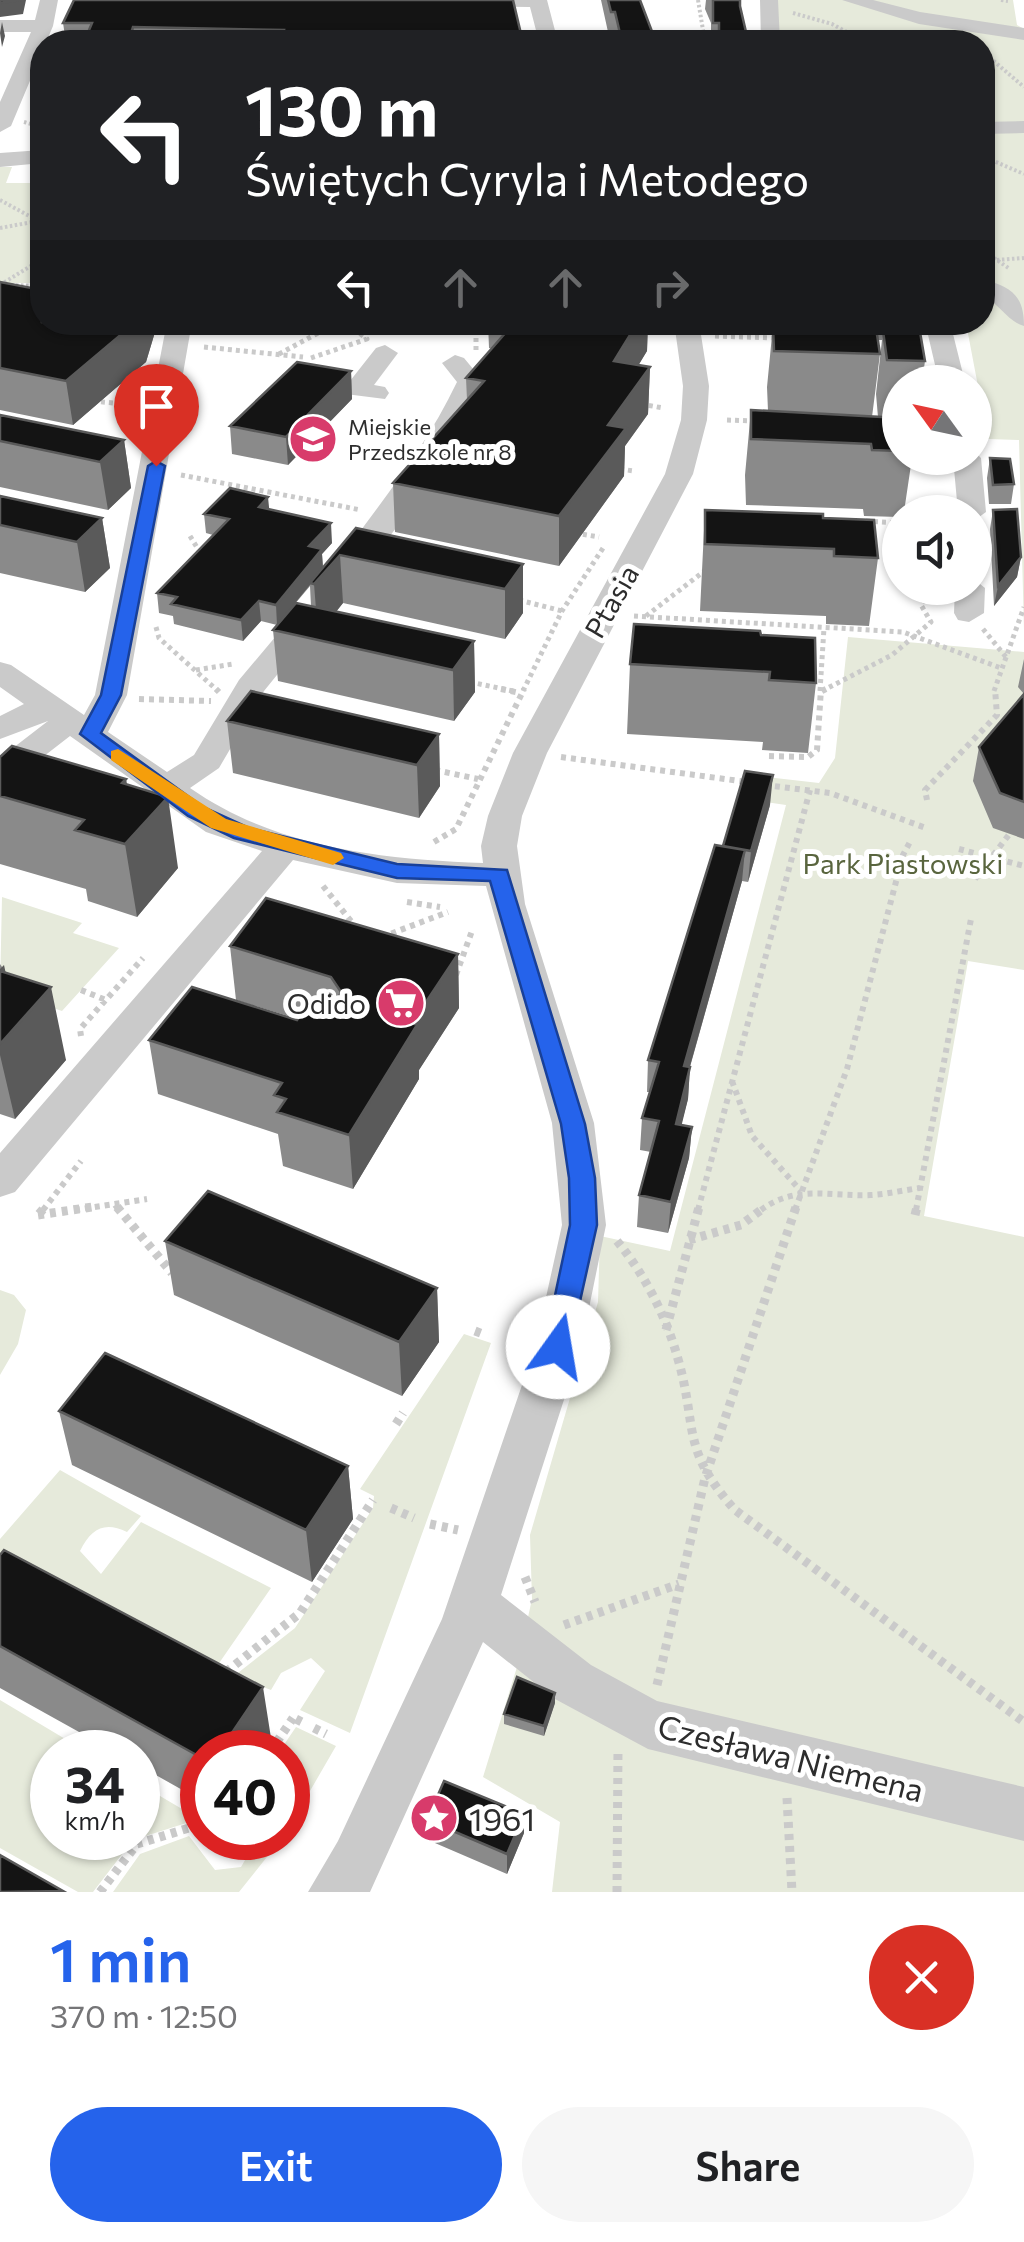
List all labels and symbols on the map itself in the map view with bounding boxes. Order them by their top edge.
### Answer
pin [114,364,199,467]
north arrow [882,365,992,475]
school or university icon: Miejskie Przedszkole nr 8 [287,413,339,465]
place label: Miejskie Przedszkole nr 8 [348,413,512,465]
street label: Ptasia [577,559,645,643]
park label: Park Piastowski [803,846,1003,880]
supermarket icon: Odido [375,977,427,1029]
place label: Odido [287,986,366,1020]
position arrow [506,1295,610,1399]
street label: Czesława Niemena [654,1705,928,1809]
speed limit sign: 40 [180,1730,310,1860]
place icon: 1961 [408,1792,460,1844]
place label: 1961 [469,1798,535,1838]

